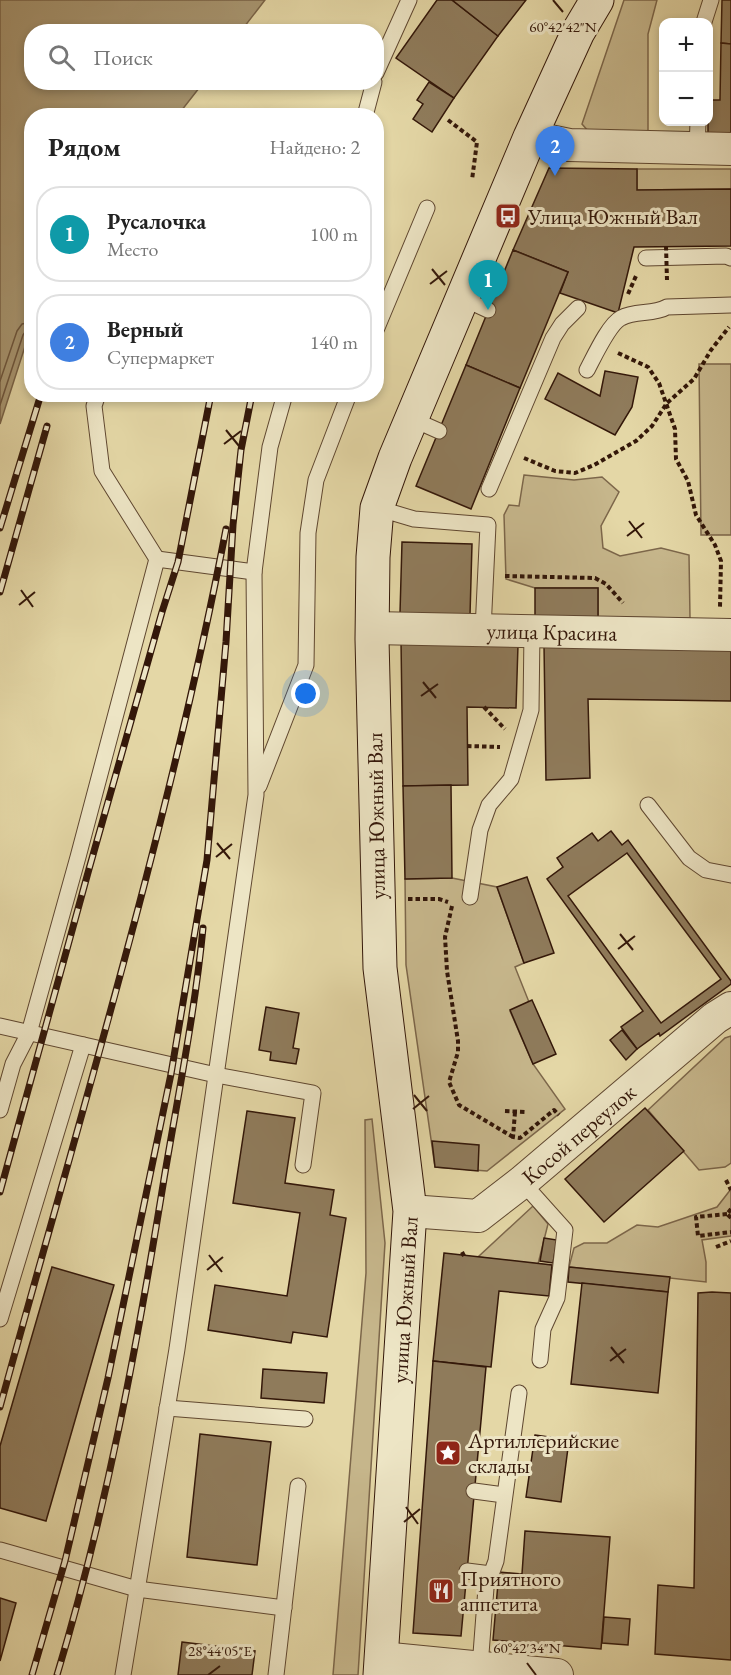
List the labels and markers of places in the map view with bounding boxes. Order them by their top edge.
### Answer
pin: 2 [536,126,574,176]
bus stop icon: Улица Южный Вал [493,201,523,231]
place label: Улица Южный Вал [527,202,698,231]
pin: 1 [468,260,508,310]
place label: Артиллерийские склады [467,1426,619,1480]
place icon: Артиллерийские склады [433,1438,463,1468]
place label: Приятного аппетита [460,1564,561,1618]
restaurant icon: Приятного аппетита [426,1576,456,1606]

